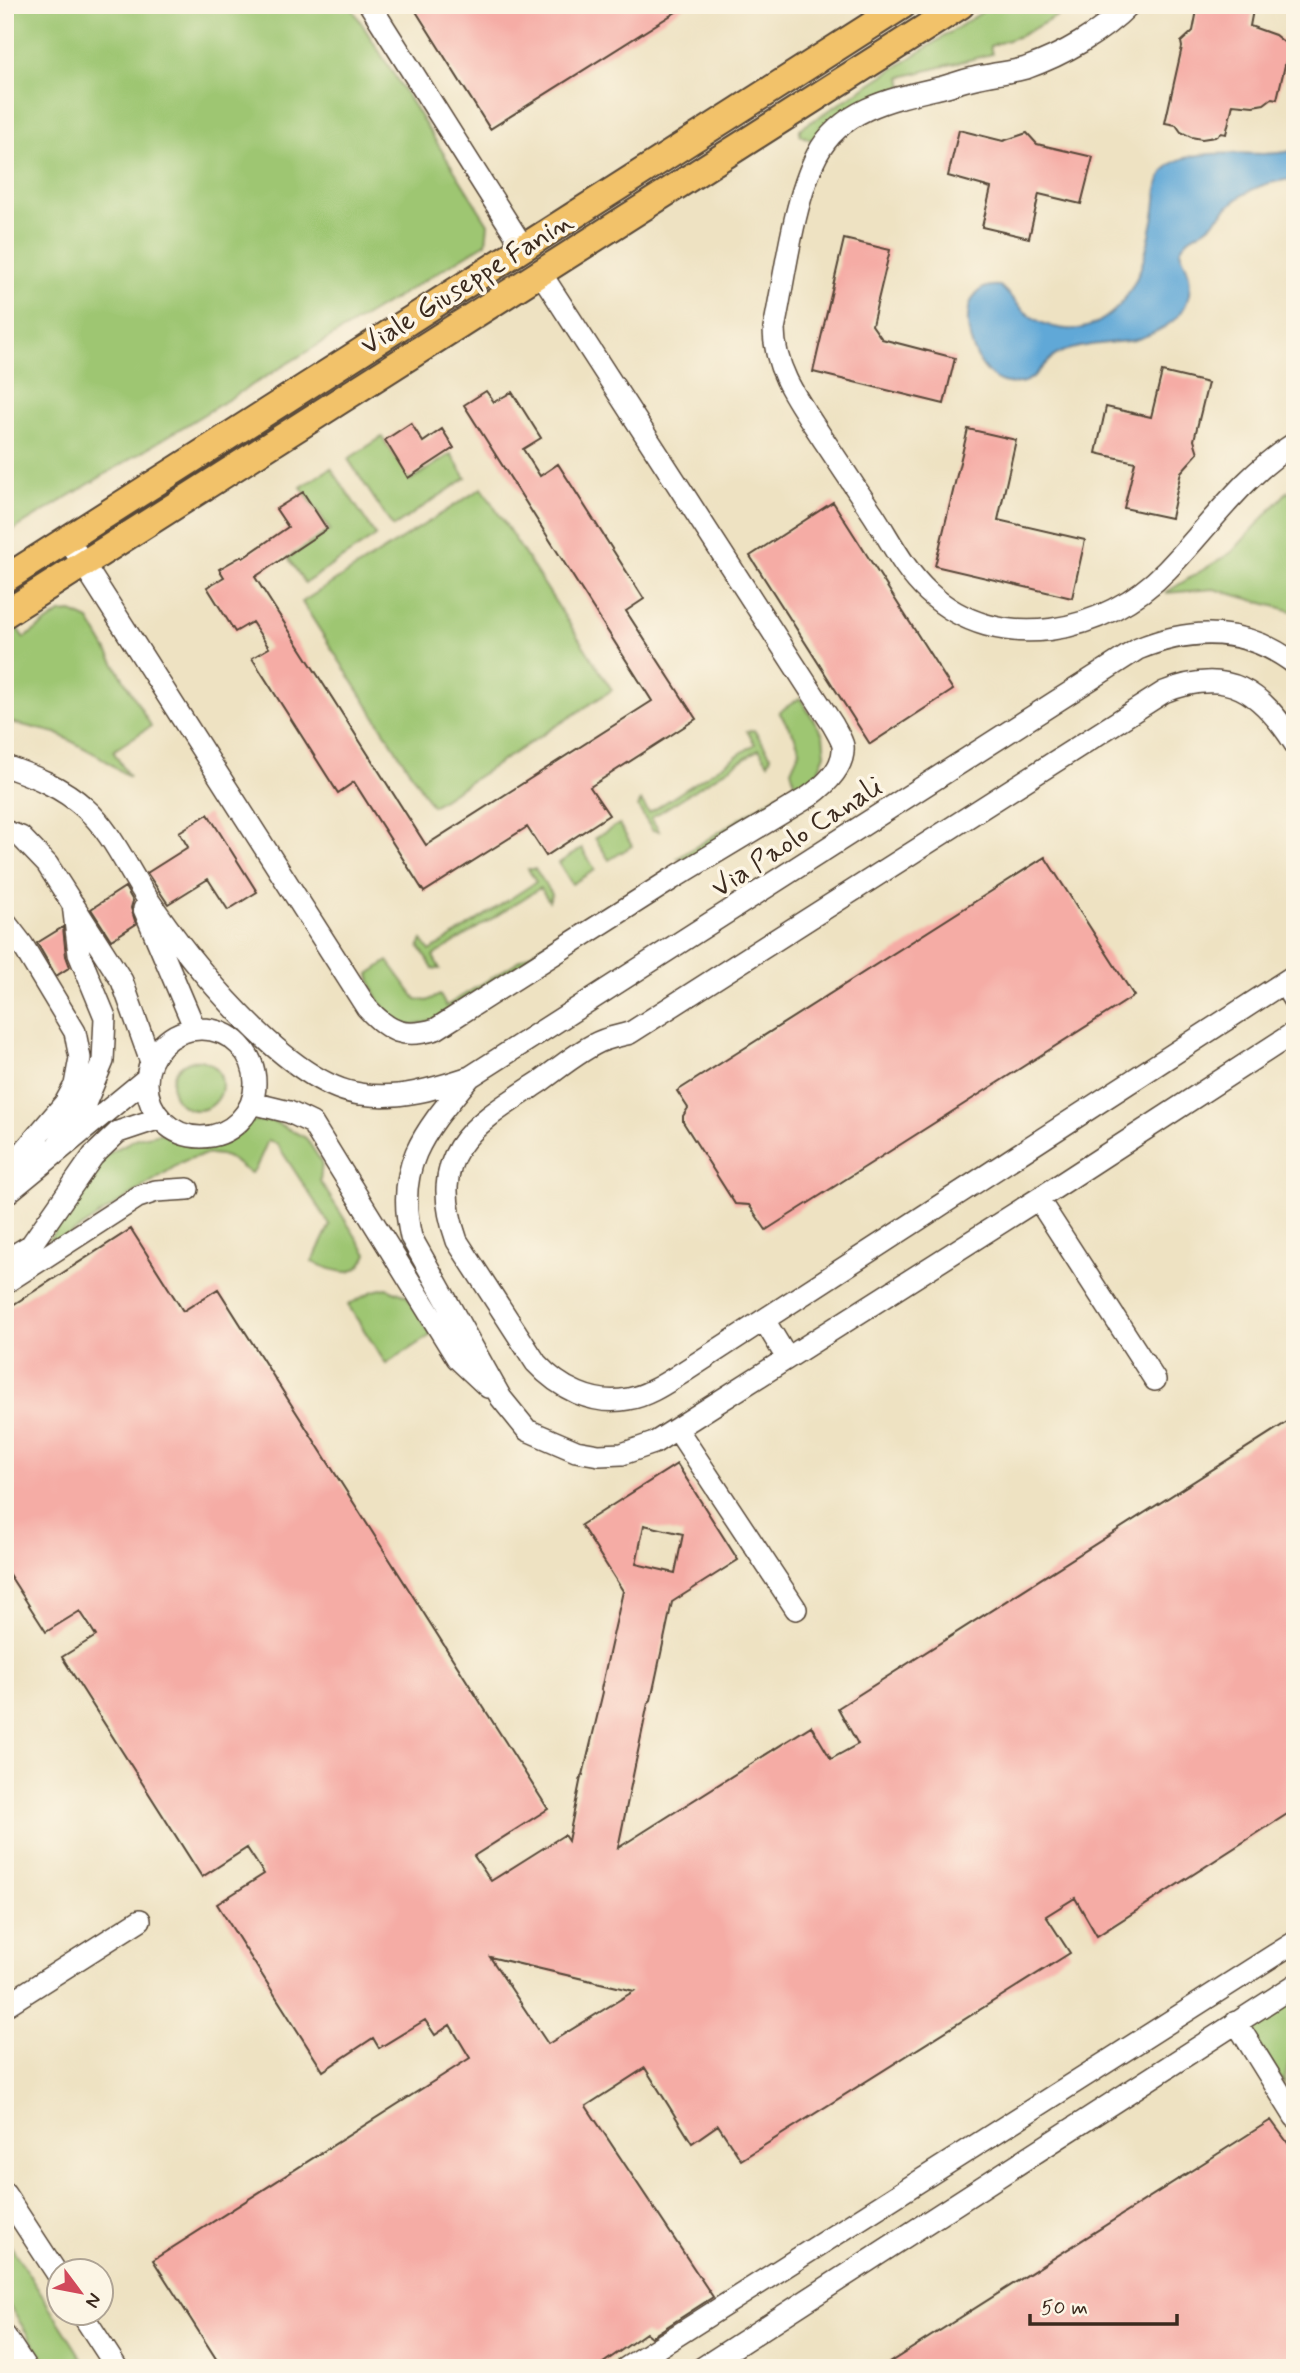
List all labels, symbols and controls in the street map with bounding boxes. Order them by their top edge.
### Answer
street label: Viale Giuseppe Fanin [354,204,581,365]
street label: Via Paolo Canali [705,769,890,907]
north arrow [46,2258,116,2328]
scale bar [1030,2282,1178,2326]
text: N [79,2288,107,2312]
text: 50 m [1041,2294,1088,2322]

